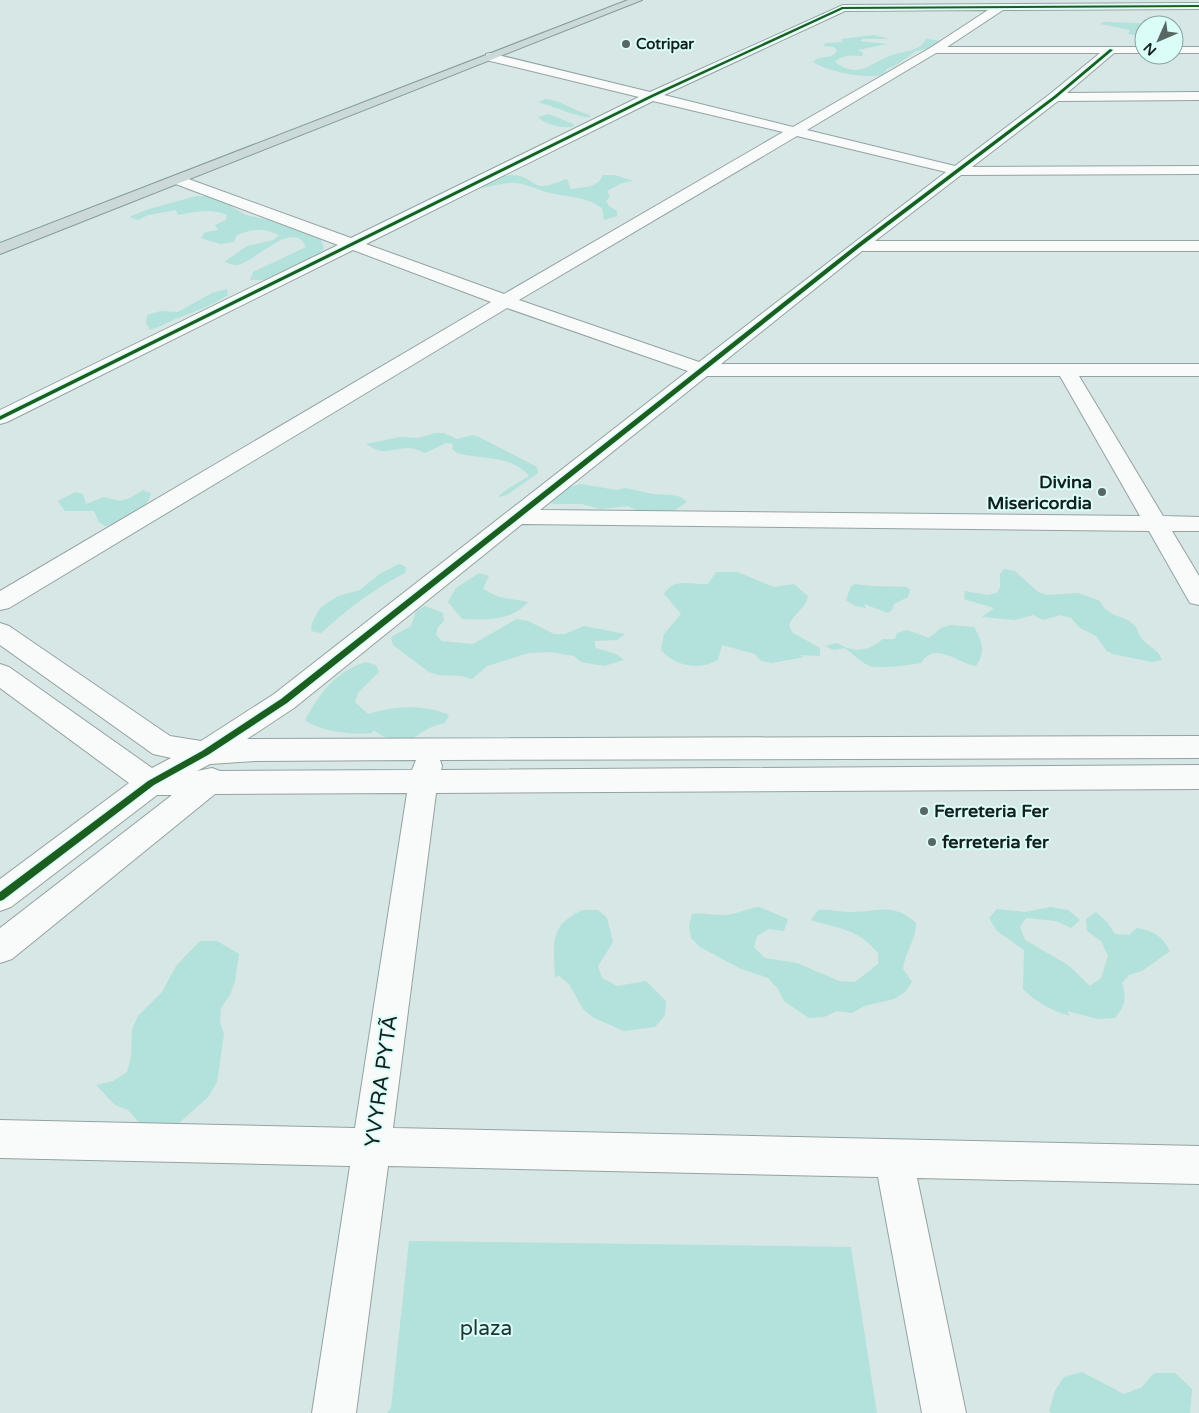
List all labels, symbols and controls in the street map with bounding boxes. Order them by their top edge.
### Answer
north arrow [1134,15,1184,65]
place label: Cotripar [636,35,694,54]
marker: Cotripar [620,38,632,50]
text: N [1140,39,1160,59]
place label: Divina Misericordia [987,471,1092,514]
marker: Divina Misericordia [1096,486,1108,498]
place label: Ferreteria Fer [934,800,1050,822]
marker: Ferreteria Fer [918,805,930,817]
place label: ferreteria fer [942,831,1050,853]
marker: ferreteria fer [926,836,938,848]
street label: YVYRA PYTÃ [360,1013,403,1149]
park label: plaza [460,1316,512,1341]

